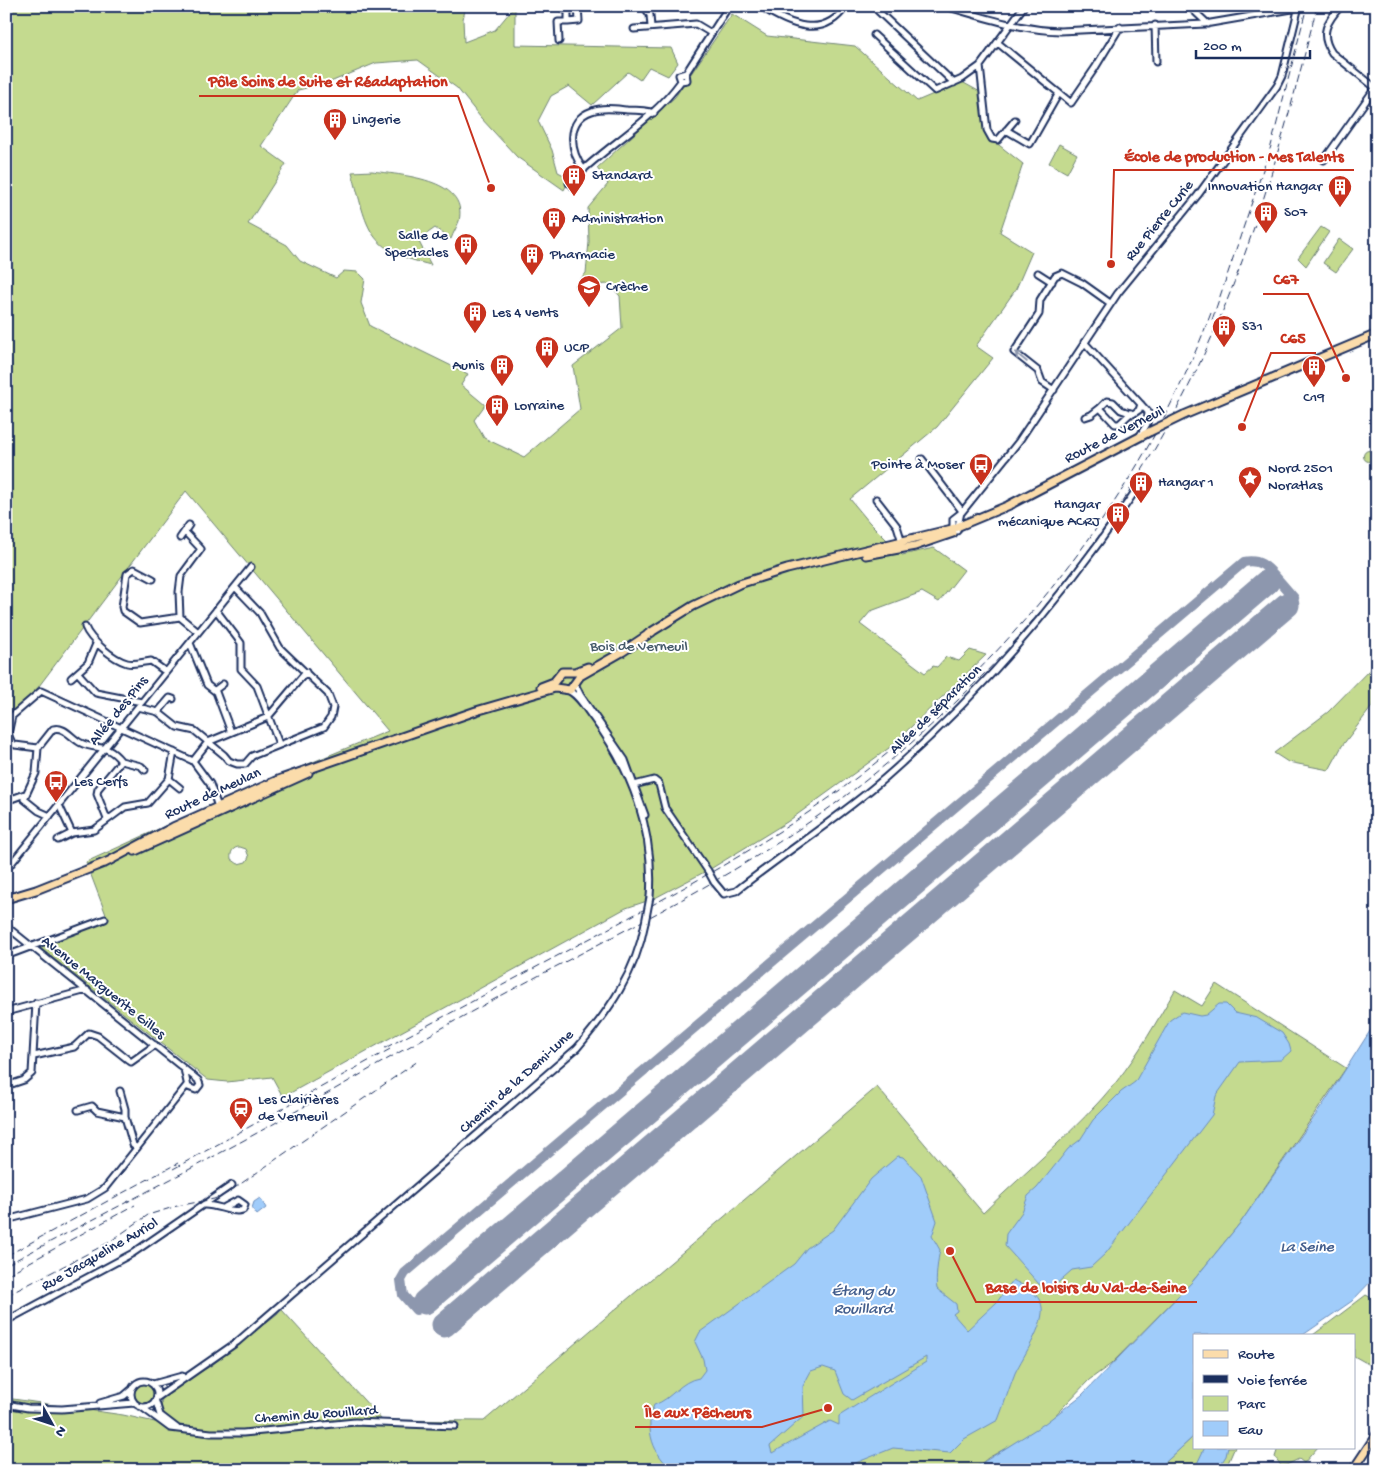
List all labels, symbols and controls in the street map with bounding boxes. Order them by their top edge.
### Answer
scale bar [1196,28,1309,60]
text: 200 m [1203,38,1242,56]
callout: Pôle Soins de Suite et Réadaptation [199,65,458,96]
text: Pôle Soins de Suite et Réadaptation [207,74,448,93]
building icon: Lingerie [322,107,348,141]
place label: Lingerie [352,111,401,129]
callout: École de production - Mes Talents [1114,139,1354,170]
text: École de production - Mes Talents [1124,148,1345,168]
building icon: Standard [561,163,587,197]
place label: Standard [592,167,653,185]
building icon: Innovation Hangar [1327,174,1353,208]
street label: Rue Pierre Curie [1122,177,1198,265]
place label: Innovation Hangar [1207,178,1324,196]
building icon: S07 [1253,200,1279,234]
place label: S07 [1284,204,1308,222]
building icon: Administration [541,206,567,240]
place label: Administration [572,210,664,228]
place label: Salle de Spectacles [385,227,448,262]
building icon: Salle de Spectacles [453,232,479,266]
building icon: Pharmacie [519,242,545,276]
place label: Pharmacie [549,246,615,264]
callout: C67 [1263,263,1308,294]
text: C67 [1272,272,1299,291]
school or university icon: Crèche [576,274,602,308]
place label: Crèche [606,278,648,296]
building icon: Les 4 vents [462,300,488,334]
place label: Les 4 vents [492,304,559,322]
building icon: S31 [1211,314,1237,348]
place label: S31 [1242,318,1263,336]
callout: C65 [1271,322,1316,353]
text: C65 [1279,331,1306,350]
building icon: UCP [534,335,560,369]
place label: UCP [564,339,590,357]
one-way arrow [1014,352,1027,363]
building icon: Aunis [489,353,515,387]
building icon: C19 [1301,354,1327,388]
place label: Aunis [452,357,484,375]
place label: C19 [1303,389,1325,407]
building icon: Lorraine [484,393,510,427]
place label: Lorraine [514,397,565,415]
street label: Route de Verneuil [1062,402,1168,468]
bus stop icon: Pointe à Moser [968,452,994,486]
place label: Pointe à Moser [870,456,966,474]
place label: Nord 2501 Noratlas [1268,460,1333,495]
place icon: Nord 2501 Noratlas [1237,465,1263,499]
building icon: Hangar 1 [1128,470,1154,504]
place label: Hangar 1 [1158,474,1214,492]
place label: Hangar mécanique ACRJ [998,496,1102,531]
building icon: Hangar mécanique ACRJ [1105,501,1131,535]
park label: Bois de Verneuil [589,638,688,656]
street label: Allée de séparation [886,661,986,759]
street label: Allée des Pins [85,672,153,749]
street label: Route de Meulan [162,764,264,824]
bus stop icon: Les Cerfs [43,769,69,803]
place label: Les Cerfs [74,773,128,791]
street label: Avenue Marguerite Gilles [37,932,169,1044]
street label: Chemin de la Demi-Lune [456,1026,578,1138]
place label: Les Clairières de Verneuil [258,1091,339,1126]
station icon: Les Clairières de Verneuil [228,1096,254,1130]
street label: Rue Jacqueline Auriol [38,1214,162,1296]
water label: La Seine [1280,1239,1335,1258]
callout: Base de loisirs du Val-de-Seine [976,1271,1197,1302]
text: Base de loisirs du Val-de-Seine [984,1280,1187,1299]
water label: Étang du Rouillard [832,1283,896,1320]
legend [1193,1334,1356,1448]
text: Route [1238,1346,1275,1364]
text: Voie ferrée [1237,1372,1307,1390]
callout: Île aux Pêcheurs [635,1396,762,1427]
text: Parc [1237,1396,1266,1414]
north arrow [28,1398,78,1448]
street label: Chemin du Rouillard [254,1402,379,1428]
text: Île aux Pêcheurs [644,1404,752,1424]
text: N [51,1422,69,1440]
text: Eau [1238,1422,1263,1440]

